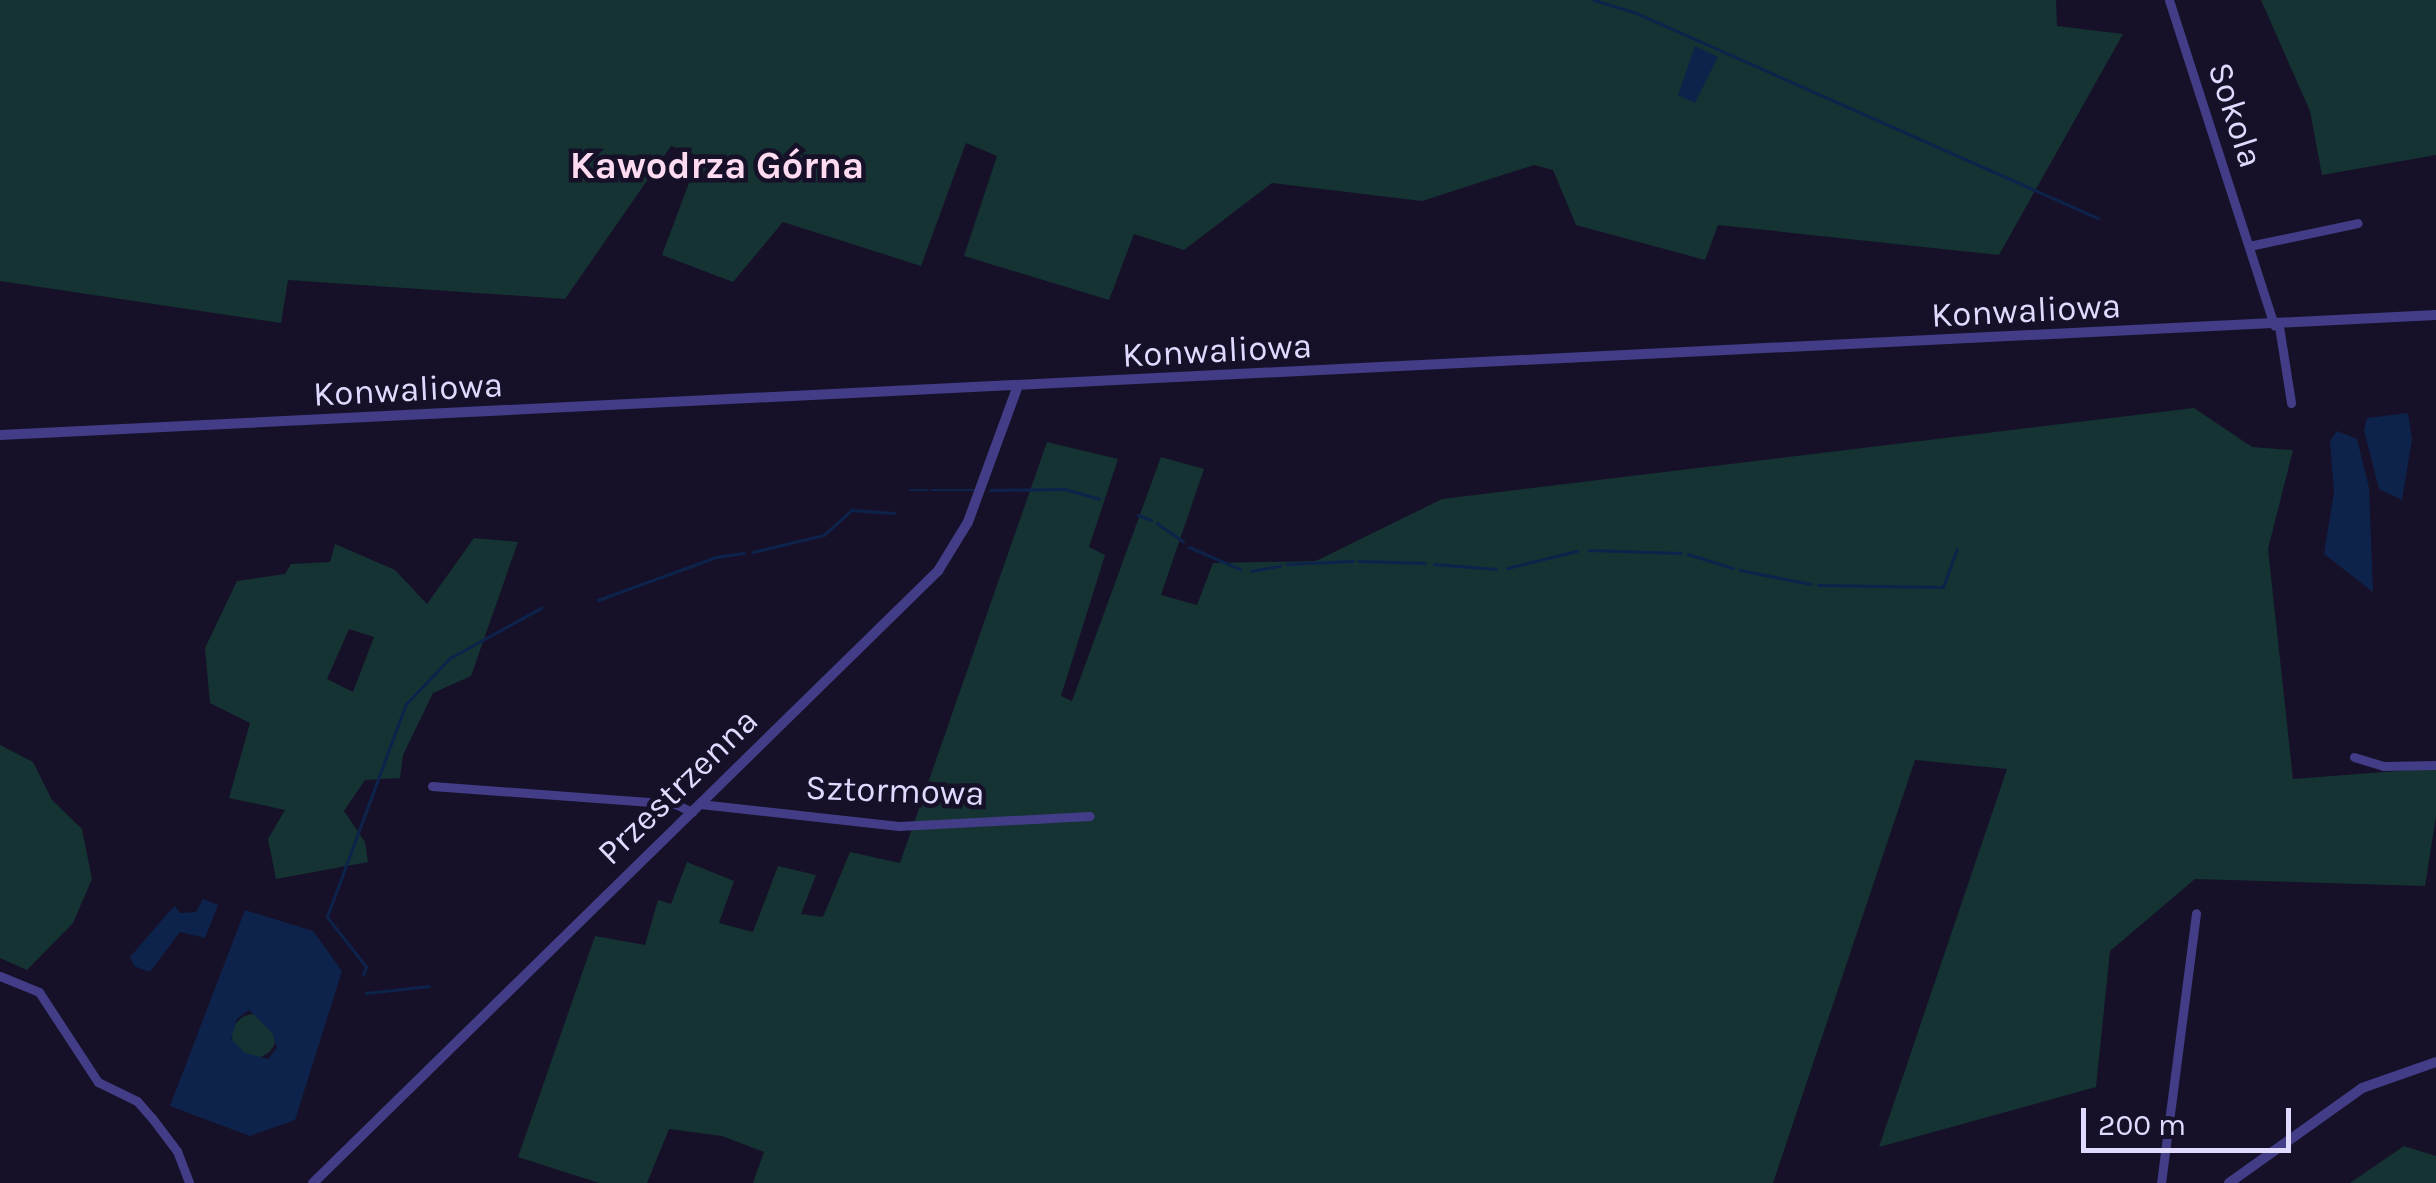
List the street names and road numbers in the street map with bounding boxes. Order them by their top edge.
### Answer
street label: Sokola [2198,57,2272,173]
street label: Konwaliowa [1930,285,2122,337]
street label: Konwaliowa [1121,325,1313,377]
street label: Konwaliowa [312,364,504,416]
street label: Przestrzenna [589,700,767,874]
street label: Sztormowa [805,767,985,815]

